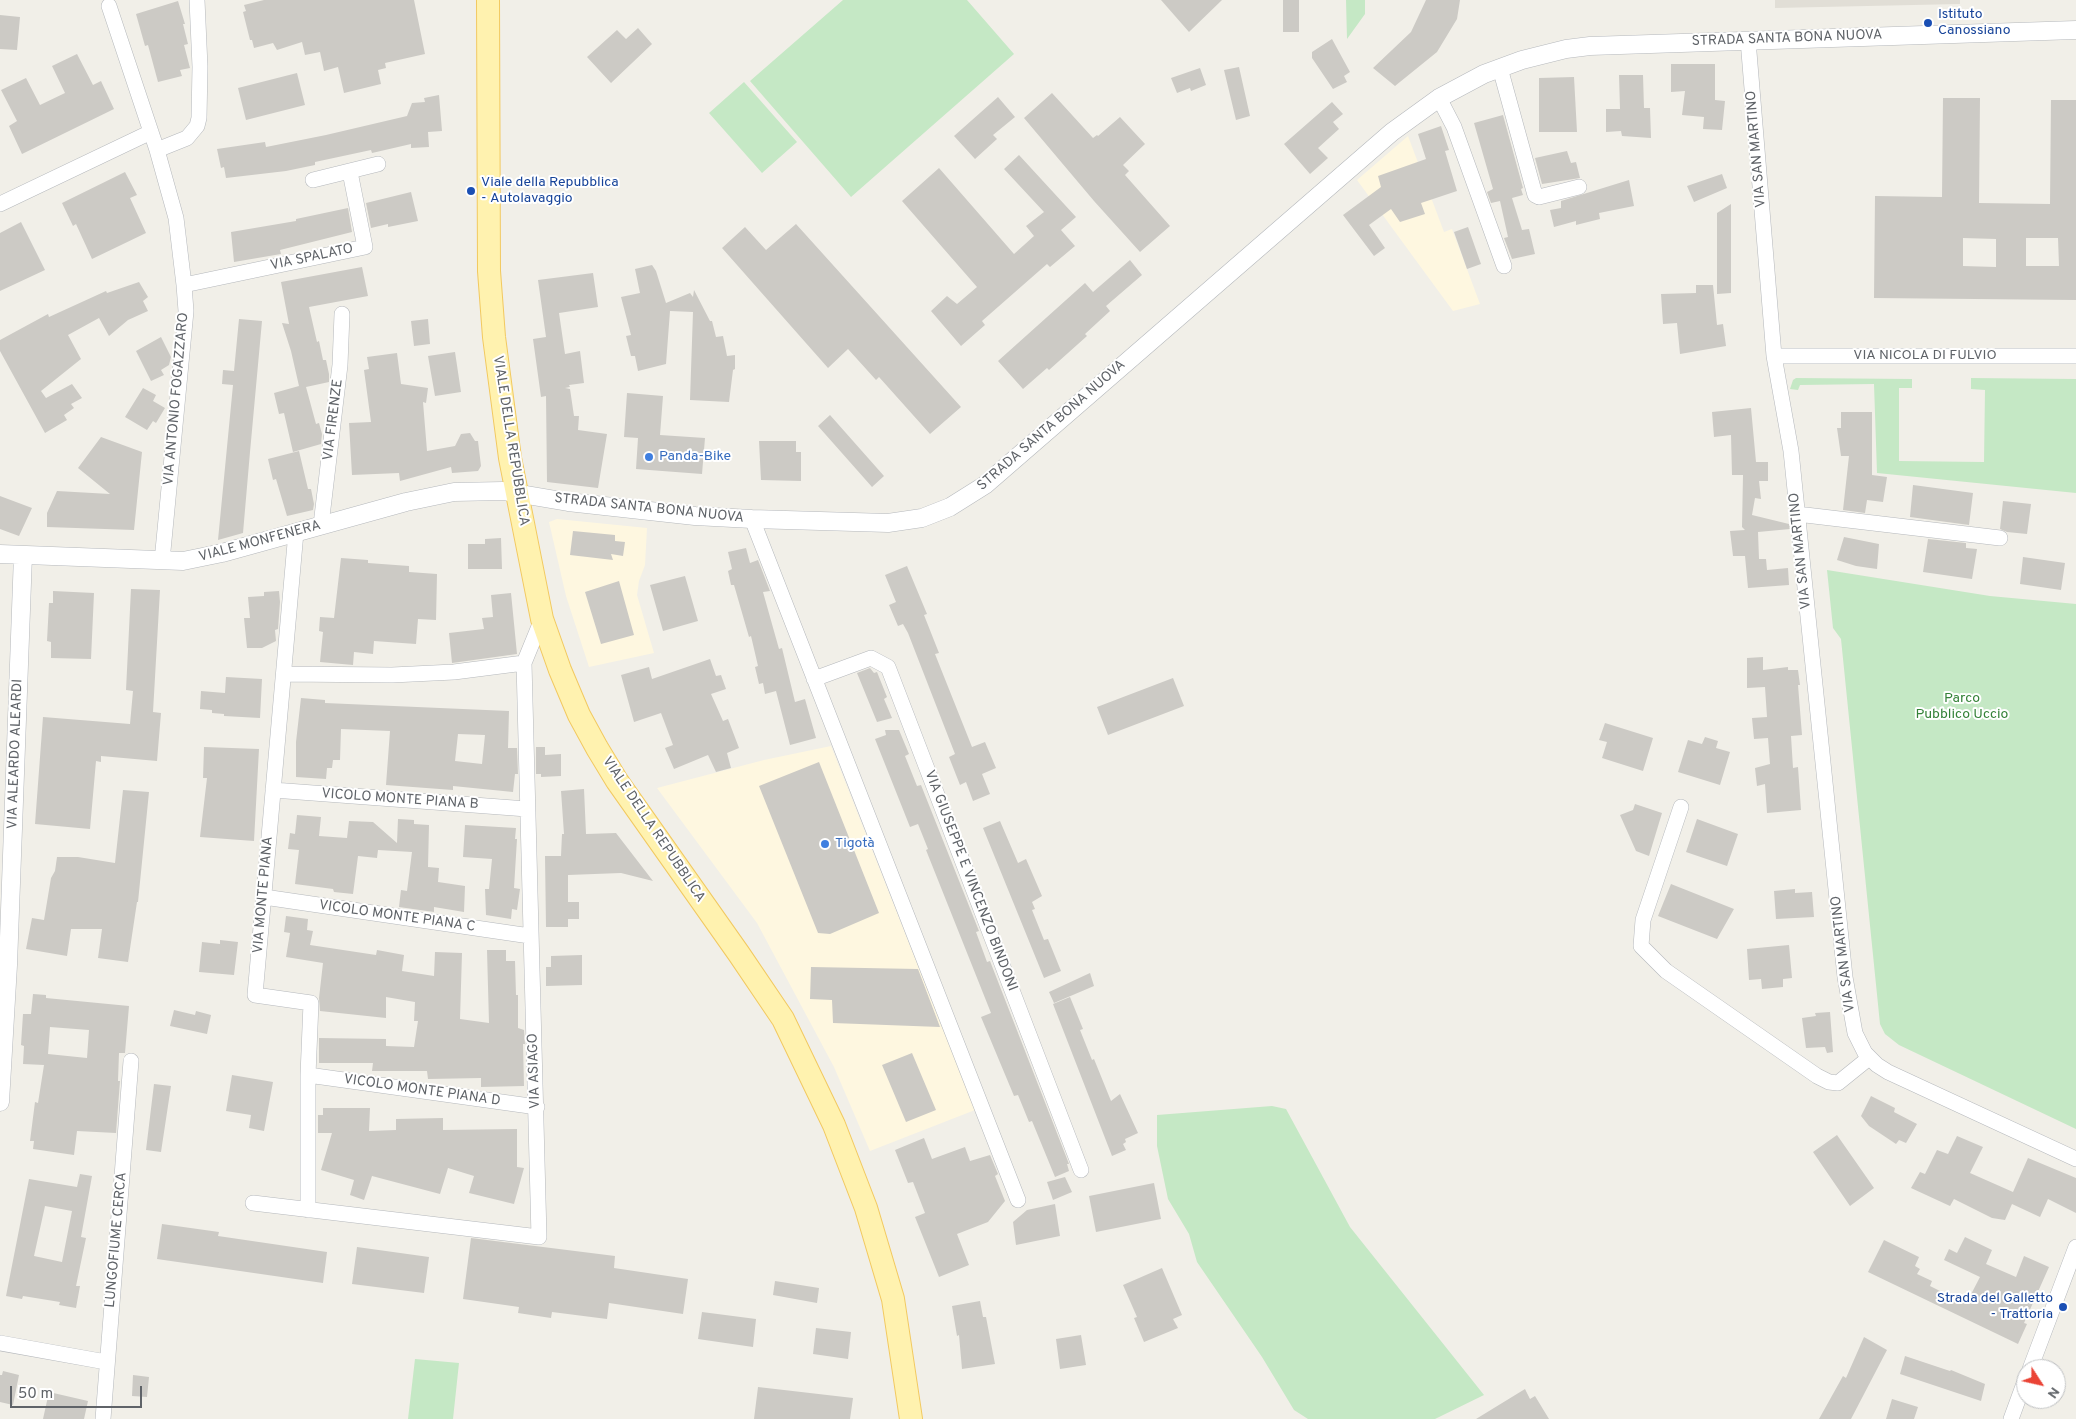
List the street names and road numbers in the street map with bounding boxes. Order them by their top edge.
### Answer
street label: STRADA SANTA BONA NUOVA [1691,27,1883,51]
street label: VIA SAN MARTINO [1744,90,1770,208]
street label: VIA SPALATO [269,241,355,275]
street label: VIA ANTONIO FOGAZZARO [161,312,193,486]
street label: VIA NICOLA DI FULVIO [1853,348,1997,364]
street label: VIALE DELLA REPUBBLICA [488,355,532,527]
street label: STRADA SANTA BONA NUOVA [975,357,1129,495]
street label: VIA FIRENZE [321,378,347,462]
street label: STRADA SANTA BONA NUOVA [553,491,745,527]
street label: VIA SAN MARTINO [1787,492,1815,610]
street label: VIALE MONFENERA [197,518,323,566]
street label: VIA ALEARDO ALEARDI [5,679,27,829]
street label: VIALE DELLA REPUBBLICA [598,754,708,906]
street label: VIA GIUSEPPE E VINCENZO BINDONI [920,768,1020,994]
street label: VICOLO MONTE PIANA B [321,786,479,814]
street label: VIA MONTE PIANA [251,836,277,954]
street label: VIA SAN MARTINO [1829,895,1859,1013]
street label: VICOLO MONTE PIANA C [318,898,476,936]
street label: VIA ASIAGO [525,1033,545,1109]
street label: VICOLO MONTE PIANA D [343,1072,501,1110]
street label: LUNGOFIUME CERCA [103,1171,131,1309]

